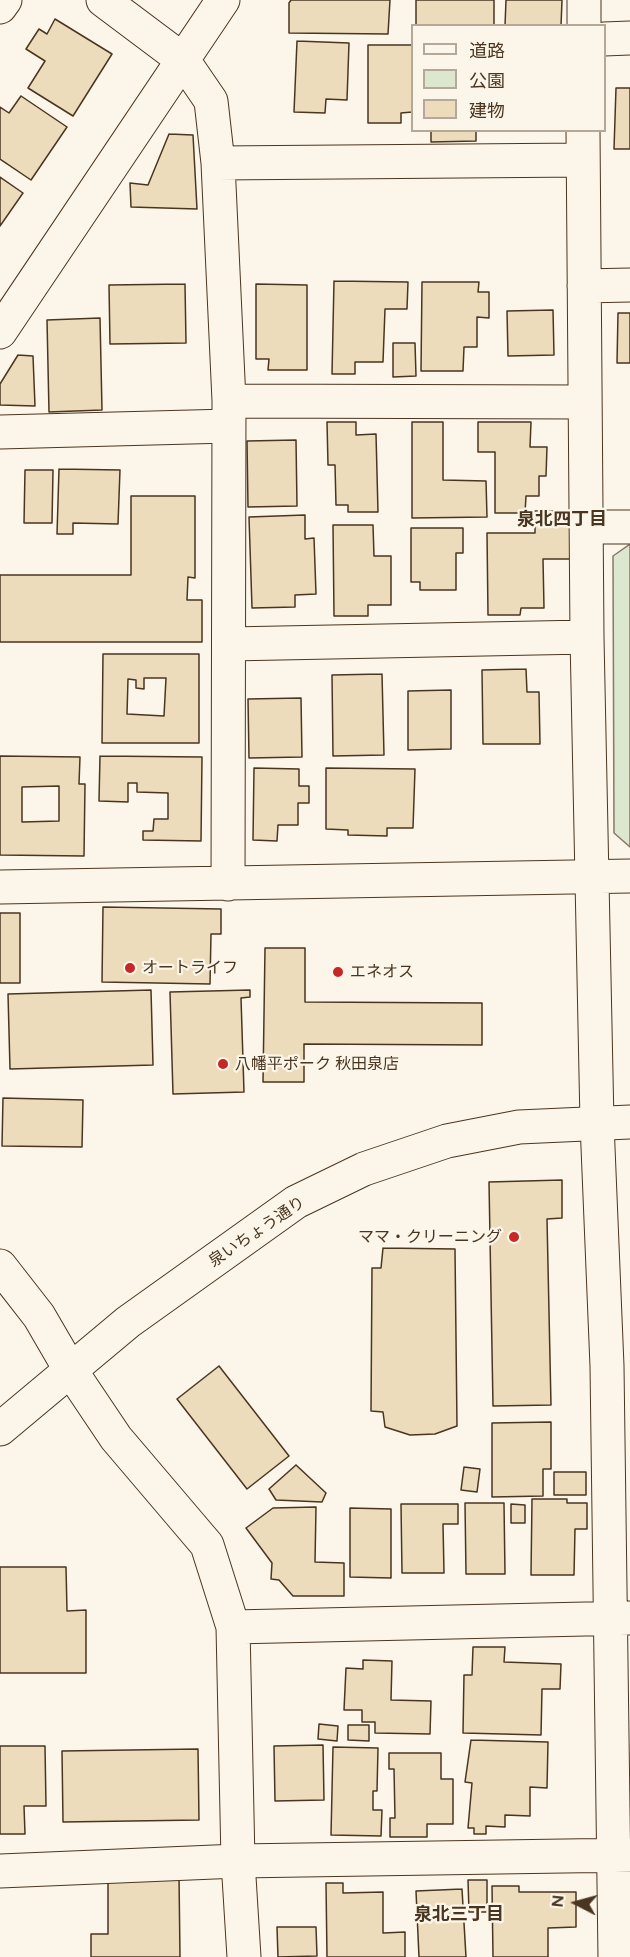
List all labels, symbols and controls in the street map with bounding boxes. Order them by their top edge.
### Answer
legend [411,24,606,132]
text: 道路 [469,40,505,62]
text: 公園 [469,70,505,92]
text: 建物 [469,100,505,122]
district label: 泉北四丁目 [517,509,607,531]
place label: オートライフ [142,958,238,978]
marker: オートライフ [123,961,137,975]
place label: エネオス [350,962,414,982]
marker: エネオス [331,965,345,979]
place label: 八幡平ポーク 秋田泉店 [235,1054,399,1074]
marker: 八幡平ポーク 秋田泉店 [216,1057,230,1071]
street label: 泉いちょう通り [205,1193,309,1271]
place label: ママ・クリーニング [358,1227,502,1247]
marker: ママ・クリーニング [507,1230,521,1244]
north arrow [546,1873,606,1933]
text: N [548,1894,568,1908]
district label: 泉北三丁目 [414,1904,504,1926]

